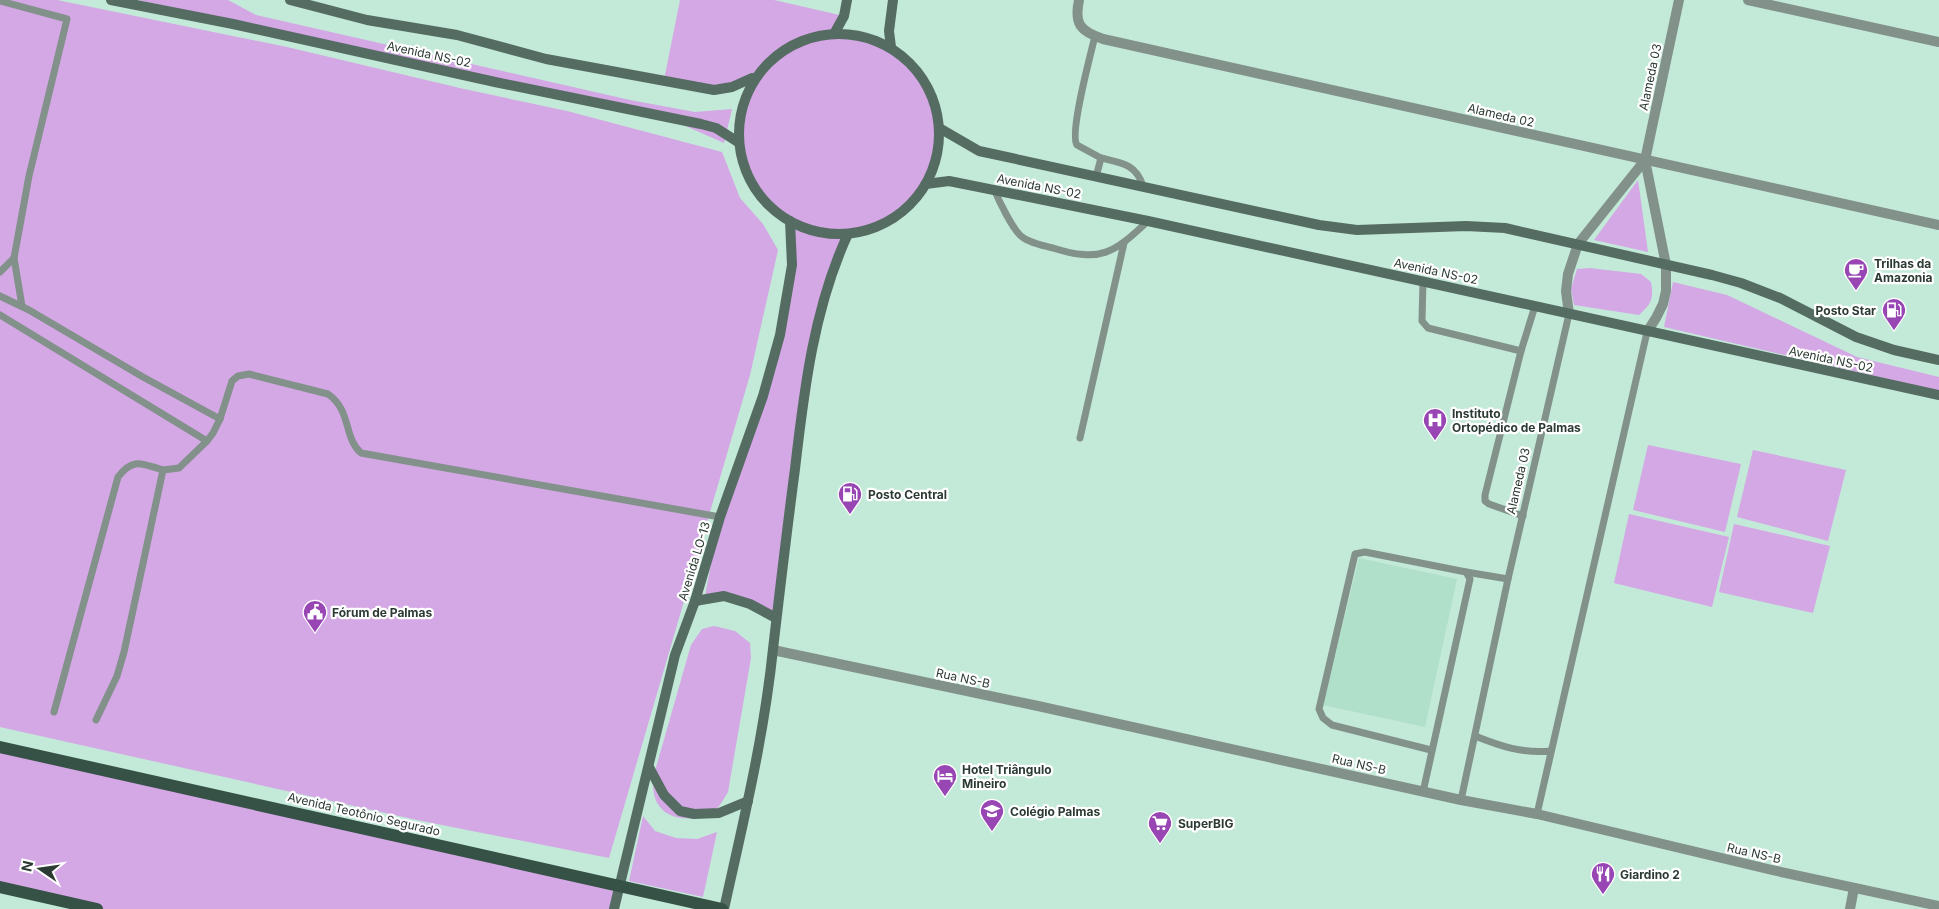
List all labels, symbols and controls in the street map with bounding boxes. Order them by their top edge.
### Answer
street label: Avenida NS-02 [386,38,472,70]
street label: Alameda 03 [1636,42,1664,112]
street label: Alameda 02 [1466,100,1536,130]
street label: Avenida NS-02 [996,170,1082,202]
street label: Avenida NS-02 [1393,255,1479,287]
place label: Trilhas da Amazonia [1874,256,1933,285]
cafe icon: Trilhas da Amazonia [1843,257,1869,291]
fuel station icon: Posto Star [1881,297,1907,331]
place label: Posto Star [1816,303,1876,318]
street label: Avenida NS-02 [1788,343,1874,375]
place label: Instituto Ortopédico de Palmas [1452,406,1581,435]
hospital icon: Instituto Ortopédico de Palmas [1422,407,1448,441]
street label: Alameda 03 [1503,446,1533,516]
fuel station icon: Posto Central [837,481,863,515]
place label: Posto Central [868,487,947,502]
street label: Avenida LO-13 [675,520,713,602]
public building icon: Fórum de Palmas [302,599,328,633]
place label: Fórum de Palmas [332,605,433,620]
street label: Rua NS-B [935,665,992,691]
street label: Rua NS-B [1330,751,1388,778]
place label: Hotel Triângulo Mineiro [962,762,1052,791]
hotel icon: Hotel Triângulo Mineiro [932,763,958,797]
street label: Avenida Teotônio Segurado [286,789,442,839]
school or university icon: Colégio Palmas [979,798,1005,832]
place label: Colégio Palmas [1010,804,1100,819]
supermarket icon: SuperBIG [1147,810,1173,844]
place label: SuperBIG [1178,816,1233,831]
street label: Rua NS-B [1725,840,1783,867]
north arrow [15,844,65,894]
text: N [17,859,36,873]
restaurant icon: Giardino 2 [1590,861,1616,895]
place label: Giardino 2 [1620,867,1680,882]

